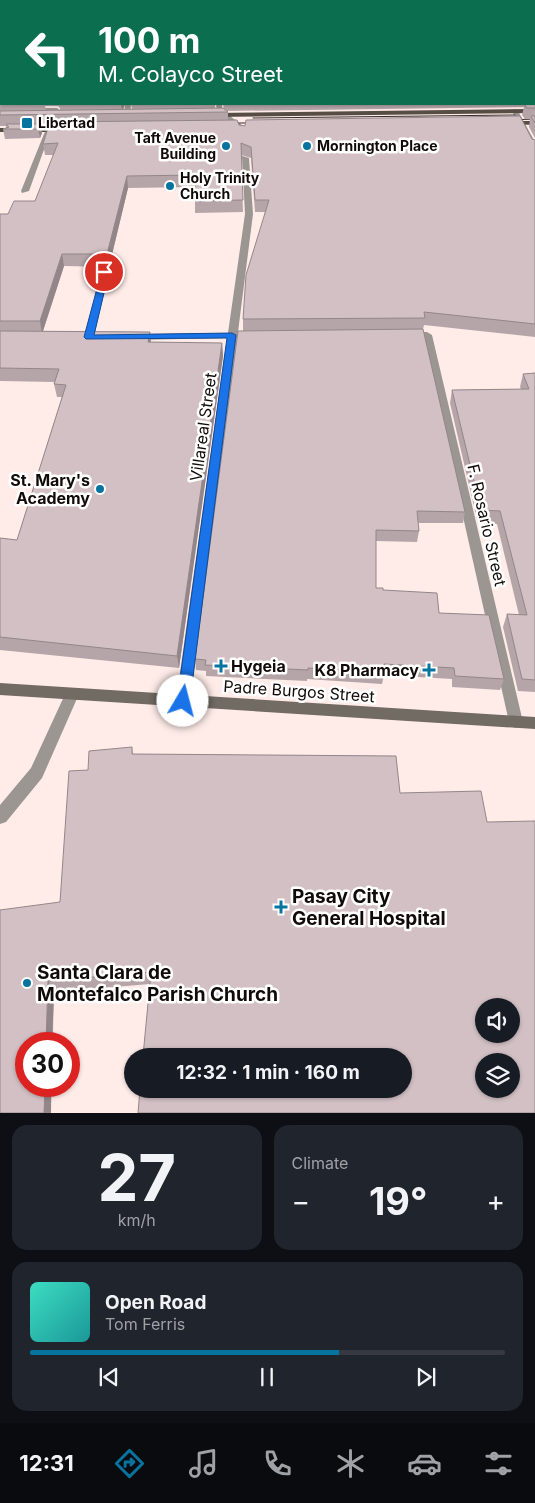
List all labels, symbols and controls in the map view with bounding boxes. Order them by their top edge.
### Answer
text: 100 m [98,19,201,61]
icon: left [15,20,80,85]
text: M. Colayco Street [98,61,283,87]
place label: Libertad [38,114,95,131]
marker: Libertad [20,116,34,130]
place label: Taft Avenue Building [134,129,216,162]
place label: Mornington Place [317,137,438,154]
marker: Taft Avenue Building [220,140,232,152]
marker: Mornington Place [301,140,313,152]
place label: Holy Trinity Church [180,169,260,202]
marker: Holy Trinity Church [164,180,176,192]
pin [83,251,125,293]
icon: arrive [90,258,118,286]
street label: Villareal Street [185,371,221,483]
street label: F. Rosario Street [463,462,511,588]
place label: St. Mary's Academy [10,470,90,508]
marker: St. Mary's Academy [94,483,106,495]
place label: Hygeia [231,656,286,676]
marker: Hygeia [215,660,227,672]
place label: K8 Pharmacy [314,660,419,680]
marker: K8 Pharmacy [423,664,435,676]
position arrow [156,674,208,726]
street label: Padre Burgos Street [223,676,375,706]
place label: Pasay City General Hospital [292,885,446,930]
marker: Pasay City General Hospital [274,900,288,914]
place label: Santa Clara de Montefalco Parish Church [37,961,278,1006]
marker: Santa Clara de Montefalco Parish Church [21,977,33,989]
map controls [475,998,520,1098]
button: sound [475,998,520,1043]
speed limit sign: 30 [15,1032,80,1097]
button: layers [475,1053,520,1098]
text: 12:32 · 1 min · 160 m [176,1061,360,1084]
text: 27 [97,1138,176,1217]
text: Climate [292,1153,348,1173]
text: 19° [369,1178,428,1224]
text: − [292,1184,310,1218]
text: + [486,1184,505,1218]
text: km/h [118,1210,156,1230]
text: Open Road [105,1291,206,1314]
text: Tom Ferris [105,1314,185,1334]
icon: previous [95,1363,123,1391]
icon: pause [253,1363,281,1391]
icon: next [412,1363,440,1391]
icon: directions [112,1446,147,1481]
icon: music [186,1446,221,1481]
icon: phone [260,1446,295,1481]
icon: climate [333,1446,368,1481]
icon: car [407,1446,442,1481]
icon: filters [481,1446,516,1481]
text: 12:31 [19,1450,74,1476]

